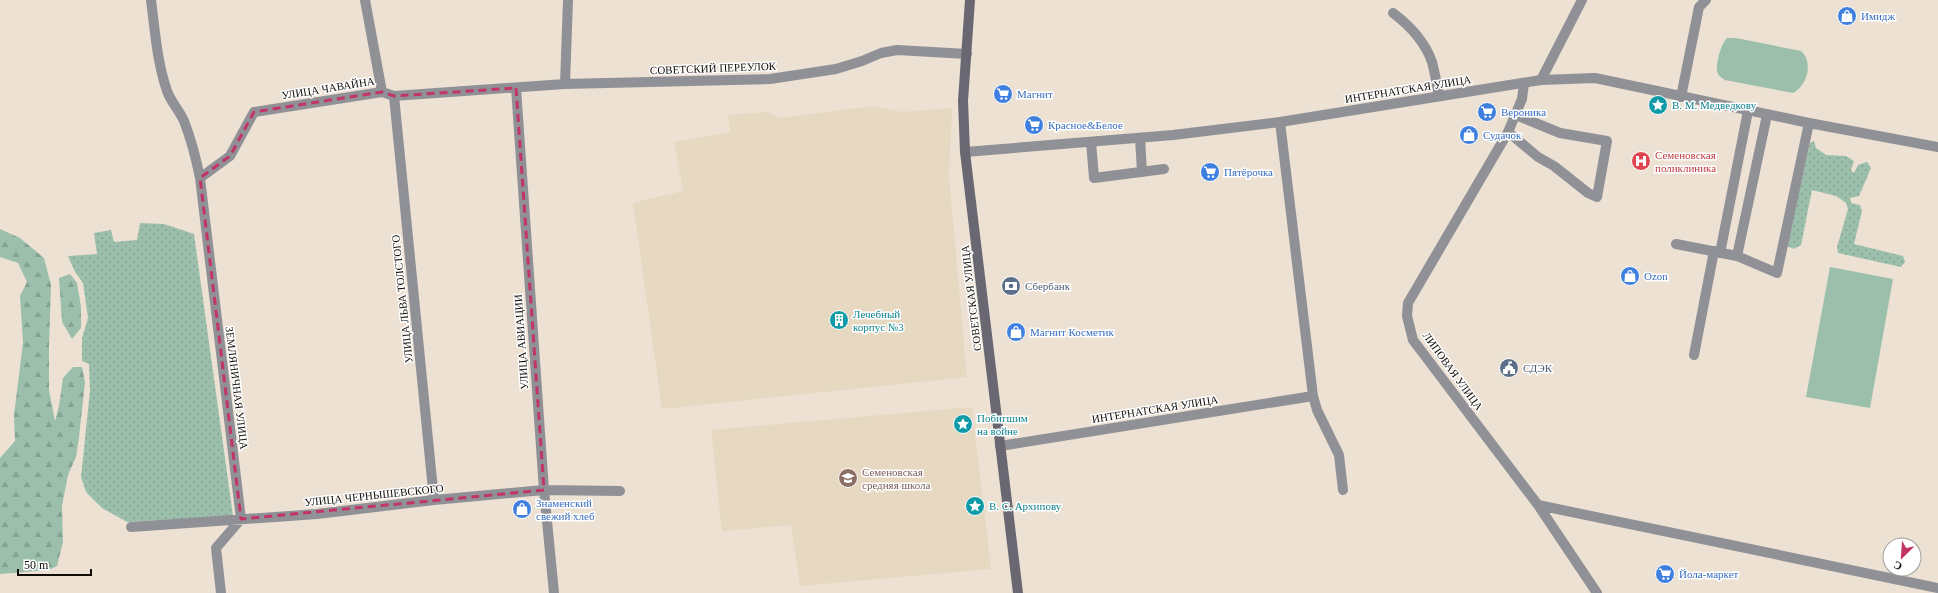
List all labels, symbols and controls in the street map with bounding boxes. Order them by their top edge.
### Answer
shop icon: Имидж [1836,5,1858,27]
place label: Имидж [1861,10,1895,22]
street label: СОВЕТСКИЙ ПЕРЕУЛОК [650,60,777,76]
street label: ИНТЕРНАТСКАЯ УЛИЦА [1344,73,1472,105]
street label: УЛИЦА ЧАВАЙНА [281,75,375,101]
supermarket icon: Магнит [992,83,1014,105]
place label: Магнит [1017,88,1053,100]
place icon: В. М. Медведкову [1647,94,1669,116]
place label: В. М. Медведкову [1672,99,1757,111]
supermarket icon: Вероника [1476,101,1498,123]
place label: Вероника [1501,106,1546,118]
supermarket icon: Красное&Белое [1023,114,1045,136]
place label: Красное&Белое [1048,119,1123,131]
shop icon: Судачок [1458,124,1480,146]
place label: Судачок [1483,129,1522,141]
place label: Семеновская поликлиника [1655,149,1716,174]
hospital icon: Семеновская поликлиника [1630,150,1652,172]
supermarket icon: Пятёрочка [1199,161,1221,183]
place label: Пятёрочка [1224,166,1273,178]
street label: УЛИЦА ЛЬВА ТОЛСТОГО [389,234,415,364]
street label: СОВЕТСКАЯ УЛИЦА [959,244,983,352]
shop icon: Ozon [1619,265,1641,287]
place label: Ozon [1644,270,1668,282]
bank icon: Сбербанк [1000,275,1022,297]
place label: Сбербанк [1025,280,1071,292]
street label: УЛИЦА АВИАЦИИ [512,294,530,390]
place label: Лечебный корпус №3 [853,308,904,333]
building icon: Лечебный корпус №3 [828,309,850,331]
shop icon: Магнит Косметик [1005,321,1027,343]
street label: ЗЕМЛЯНИЧНАЯ УЛИЦА [224,326,250,450]
place label: Магнит Косметик [1030,326,1114,338]
street label: ЛИПОВАЯ УЛИЦА [1421,330,1485,413]
public building icon: СДЭК [1498,357,1520,379]
place label: СДЭК [1523,362,1553,374]
street label: ИНТЕРНАТСКАЯ УЛИЦА [1091,393,1219,425]
place label: Побигшим на войне [977,412,1028,437]
place icon: Побигшим на войне [952,413,974,435]
place label: Семеновская средняя школа [862,466,931,491]
school or university icon: Семеновская средняя школа [837,467,859,489]
street label: УЛИЦА ЧЕРНЫШЕВСКОГО [304,482,444,508]
place icon: В. С. Архипову [964,495,986,517]
place label: Знаменский свежий хлеб [536,497,595,522]
shop icon: Знаменский свежий хлеб [511,498,533,520]
place label: В. С. Архипову [989,500,1062,512]
north arrow [1882,537,1922,577]
scale bar [18,551,91,577]
text: 50 m [24,558,49,572]
text: С [1892,559,1904,573]
supermarket icon: Йола-маркет [1654,563,1676,585]
place label: Йола-маркет [1679,568,1739,580]

